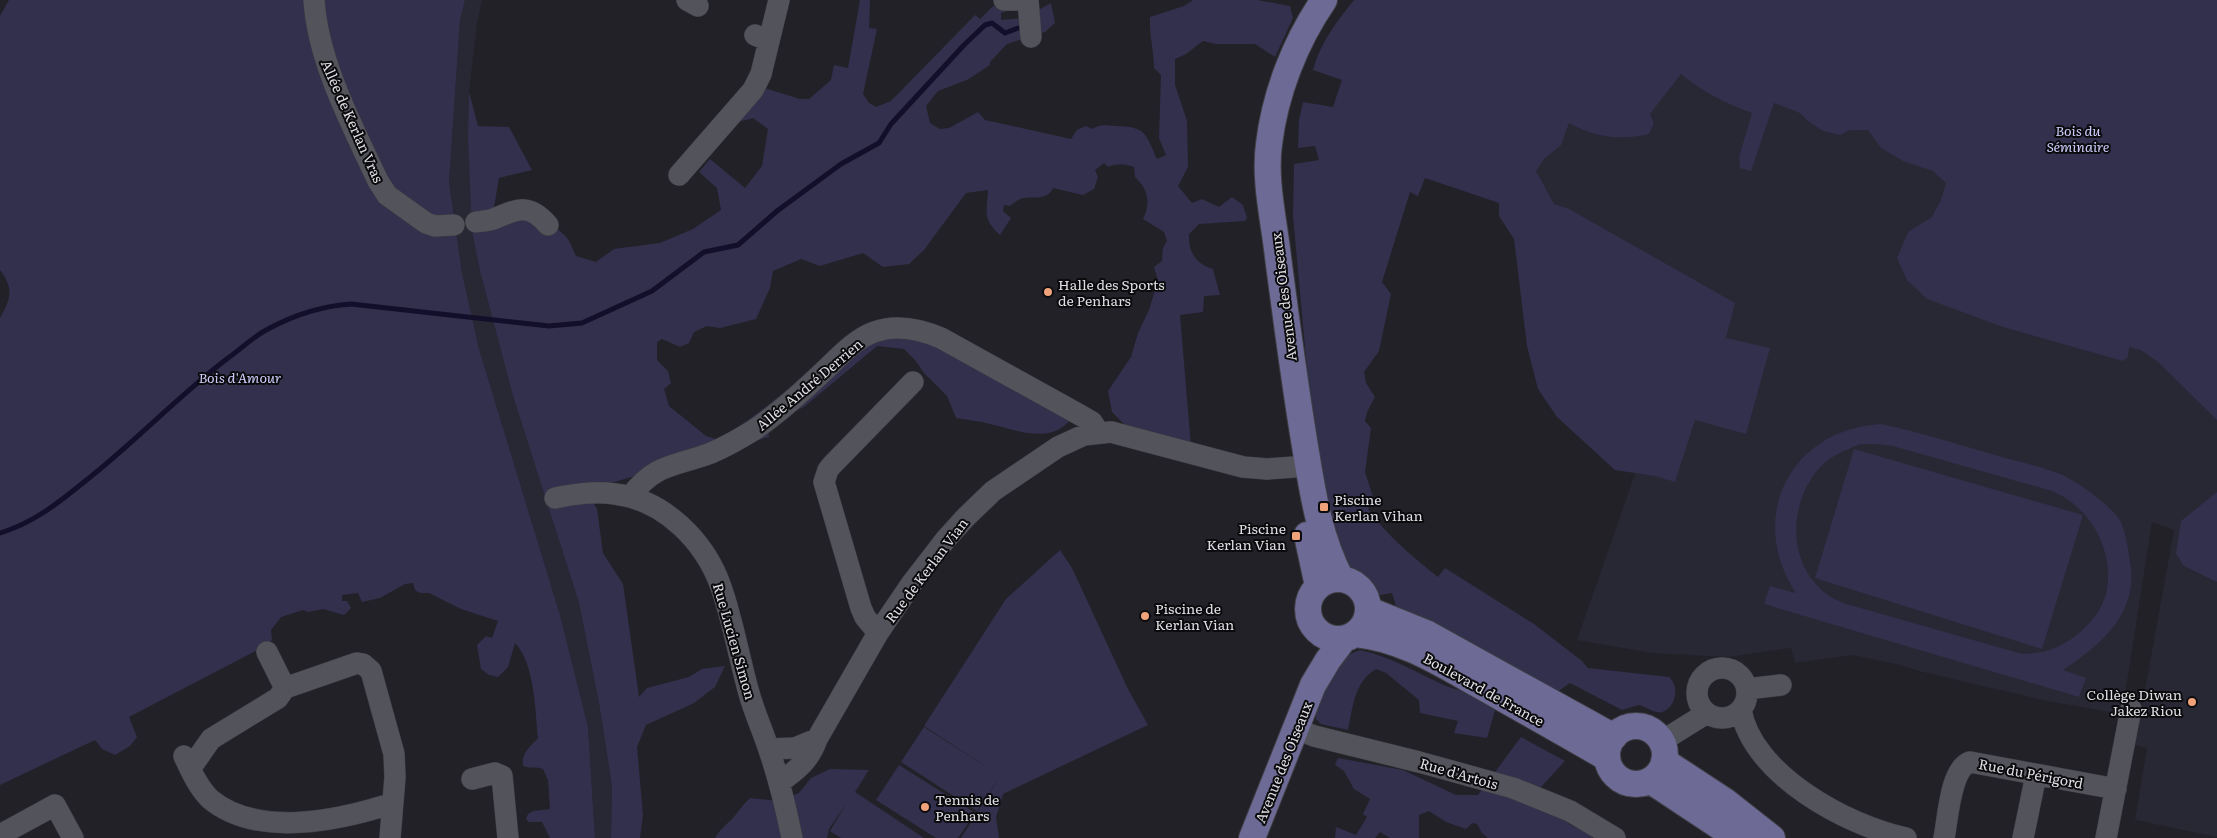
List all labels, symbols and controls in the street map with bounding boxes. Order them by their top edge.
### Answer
street label: Allée de Kerlan Vras [317,56,389,186]
park label: Bois du Séminaire [2046,120,2110,156]
street label: Avenue des Oiseaux [1265,231,1301,362]
place label: Halle des Sports de Penhars [1058,274,1165,310]
marker: Halle des Sports de Penhars [1042,286,1054,298]
street label: Allée André Derrien [752,334,866,434]
park label: Bois d'Amour [198,367,282,387]
place label: Piscine Kerlan Vihan [1334,489,1423,525]
marker: Piscine Kerlan Vihan [1318,501,1330,513]
street label: Rue de Kerlan Vian [880,514,972,626]
place label: Piscine Kerlan Vian [1207,518,1286,554]
marker: Piscine Kerlan Vian [1290,530,1302,542]
street label: Rue Lucien Simon [709,580,761,702]
place label: Piscine de Kerlan Vian [1155,598,1234,634]
marker: Piscine de Kerlan Vian [1139,610,1151,622]
street label: Boulevard de France [1420,647,1548,731]
place label: Collège Diwan Jakez Riou [2086,684,2182,720]
marker: Collège Diwan Jakez Riou [2186,696,2198,708]
street label: Avenue des Oiseaux [1249,698,1317,826]
street label: Rue d'Artois [1418,752,1500,794]
street label: Rue du Périgord [1977,753,2085,793]
place label: Tennis de Penhars [935,789,999,825]
marker: Tennis de Penhars [919,801,931,813]

